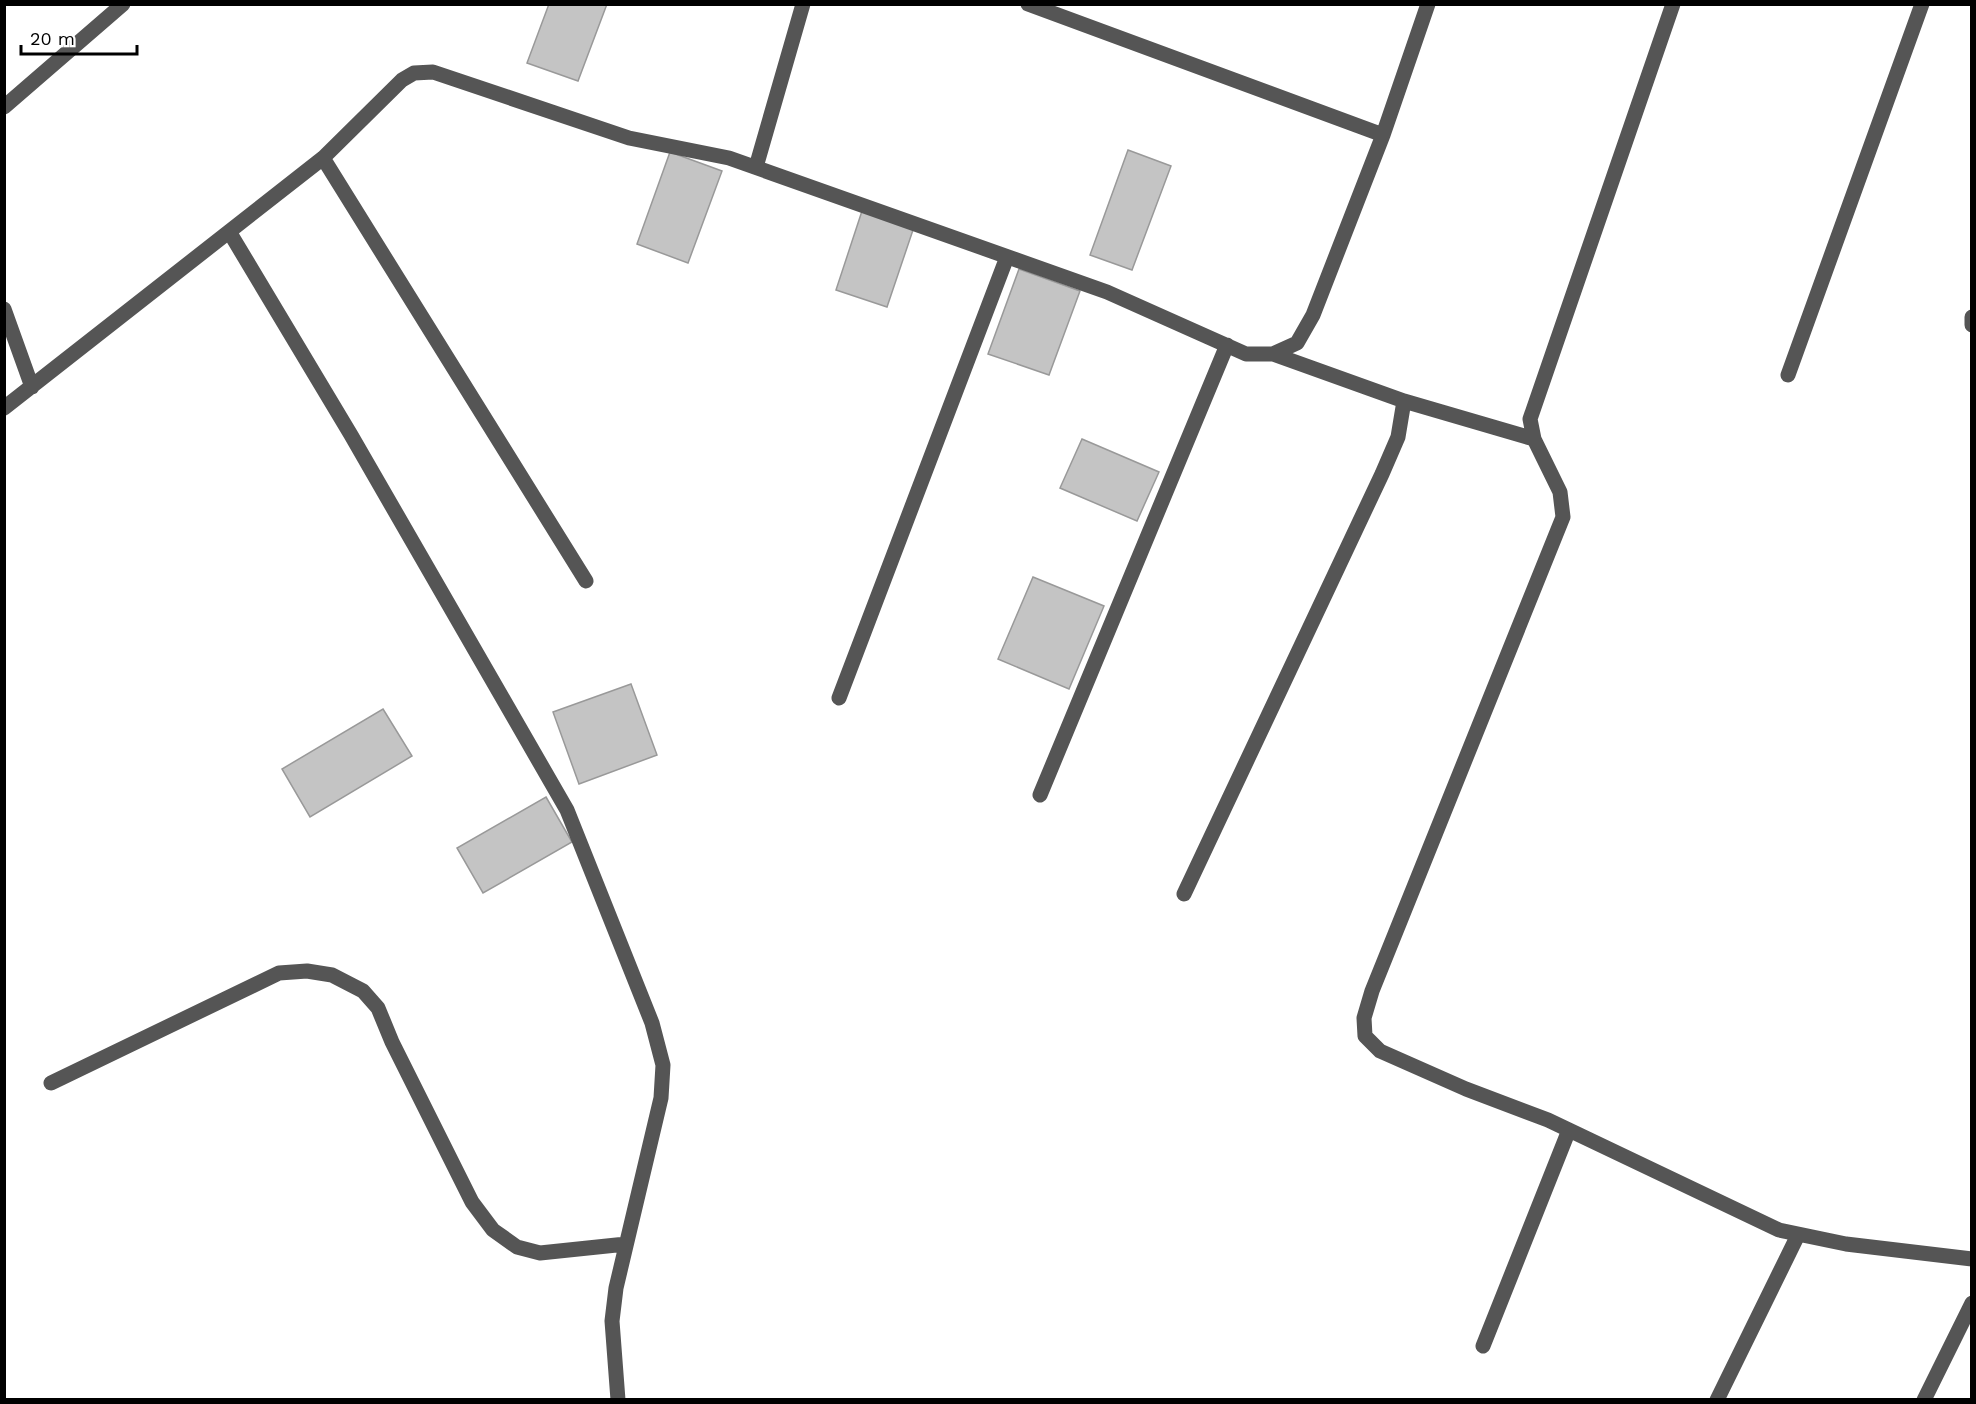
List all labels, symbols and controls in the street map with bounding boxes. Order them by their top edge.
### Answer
scale bar [21,18,136,56]
text: 20 m [30,28,75,49]

